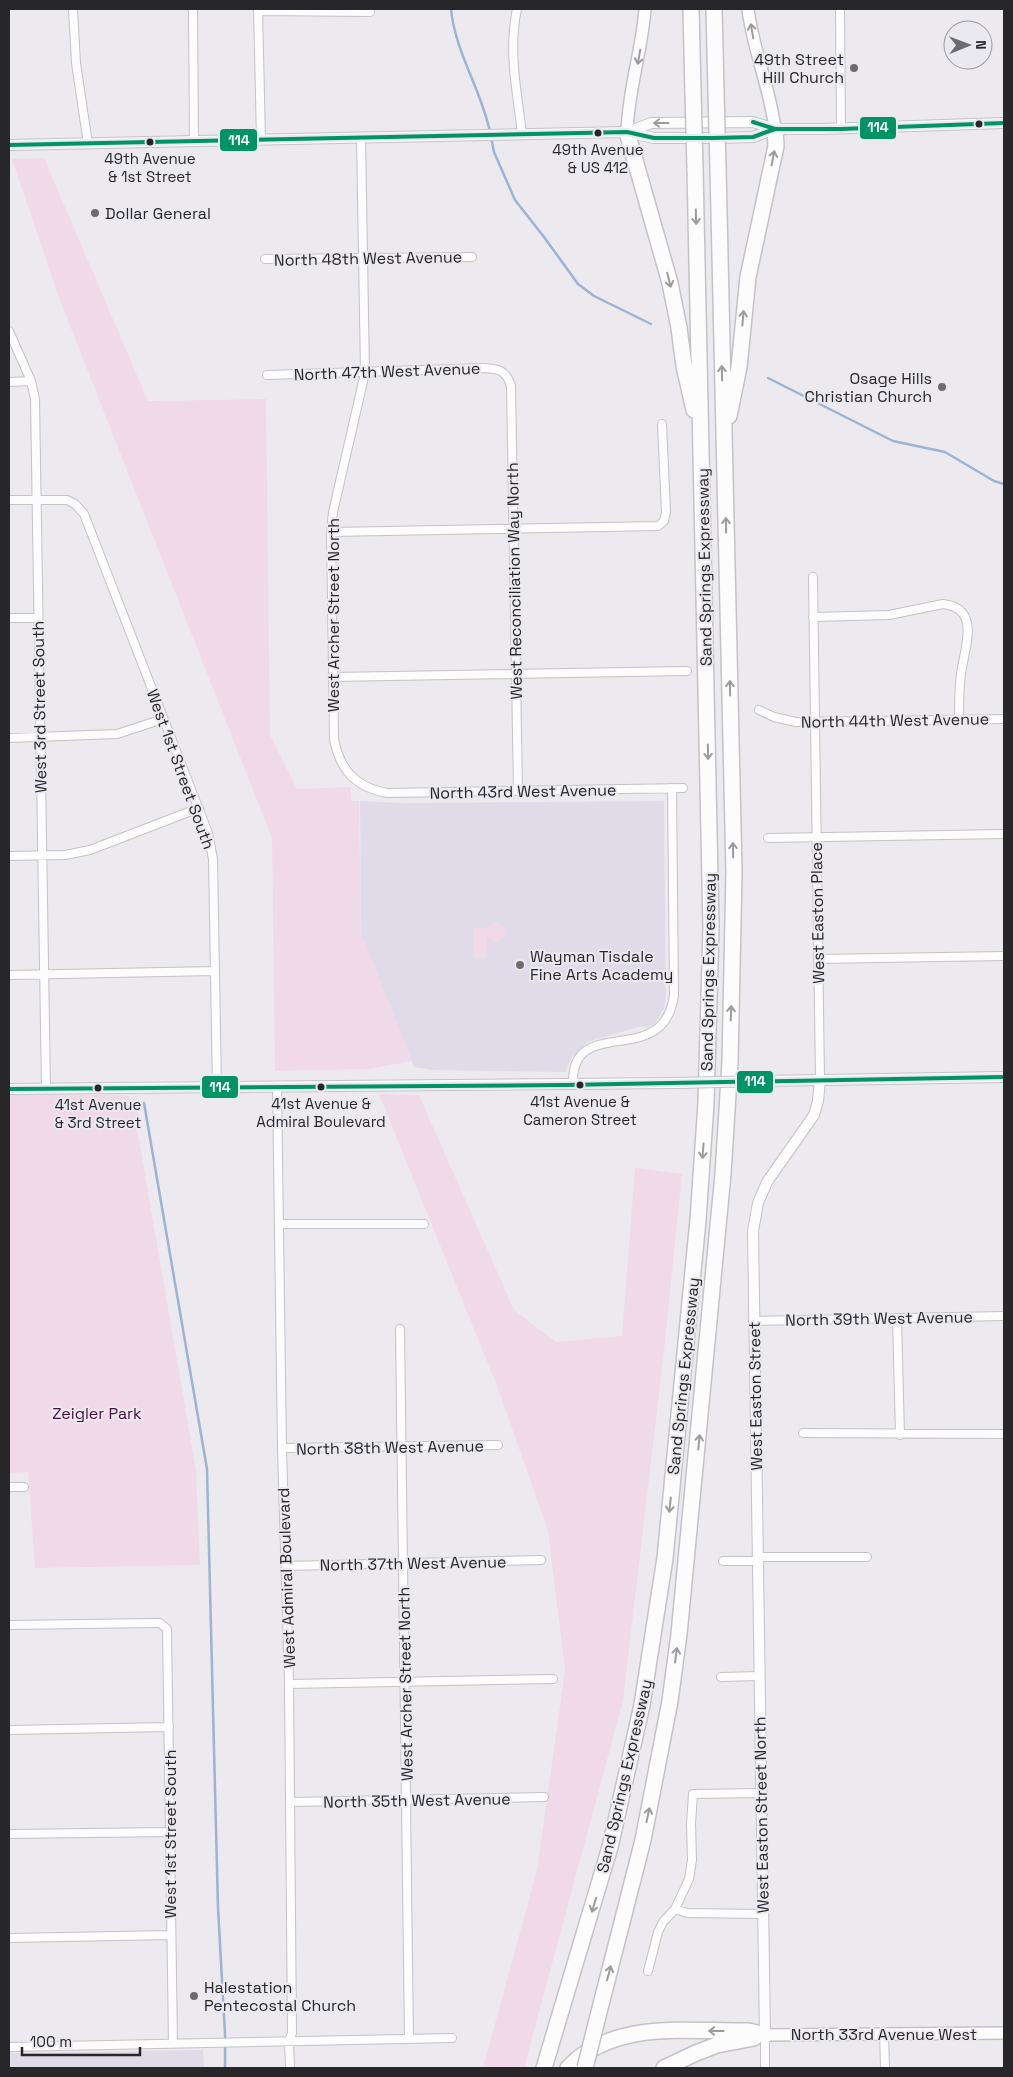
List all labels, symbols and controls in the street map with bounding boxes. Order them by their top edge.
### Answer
north arrow [943,20,993,70]
one-way arrow [746,23,756,39]
text: N [972,40,990,50]
one-way arrow [633,49,643,65]
place label: 49th Street Hill Church [754,49,844,88]
marker: 49th Street Hill Church [848,62,860,74]
line badge: 114 [859,116,897,140]
one-way arrow [653,118,670,128]
text: 114 [867,118,889,136]
unlabelled marker [974,119,984,129]
line badge: 114 [219,128,258,152]
marker: 49th Avenue & US 412 [593,128,603,138]
text: 114 [228,131,250,149]
marker: 49th Avenue & 1st Street [145,137,155,147]
place label: 49th Avenue & US 412 [552,140,644,177]
place label: 49th Avenue & 1st Street [104,149,196,186]
one-way arrow [769,151,779,167]
place label: Dollar General [105,203,211,224]
marker: Dollar General [89,207,101,219]
one-way arrow [691,208,701,225]
street label: North 48th West Avenue [274,246,462,271]
one-way arrow [665,271,674,287]
one-way arrow [738,310,748,326]
street label: North 47th West Avenue [293,358,481,385]
one-way arrow [717,366,727,382]
place label: Osage Hills Christian Church [804,368,932,407]
marker: Osage Hills Christian Church [936,381,948,393]
street label: West Reconciliation Way North [502,462,527,700]
street label: Sand Springs Expressway [692,468,717,666]
street label: West Archer Street North [323,518,344,712]
one-way arrow [721,518,730,534]
street label: West 3rd Street South [27,621,52,793]
one-way arrow [725,680,734,696]
street label: West 1st Street South [142,686,219,852]
street label: North 44th West Avenue [801,708,989,733]
one-way arrow [703,744,713,760]
street label: North 43rd West Avenue [429,779,617,804]
street label: West Easton Place [806,842,829,984]
one-way arrow [729,843,738,859]
street label: Sand Springs Expressway [696,873,721,1071]
place label: Wayman Tisdale Fine Arts Academy [530,946,673,985]
marker: Wayman Tisdale Fine Arts Academy [514,959,526,971]
one-way arrow [727,1005,736,1021]
line badge: 114 [736,1070,774,1094]
text: 114 [744,1072,766,1090]
line badge: 114 [201,1075,239,1099]
text: 114 [209,1078,231,1096]
marker: 41st Avenue & Cameron Street [575,1080,585,1090]
marker: 41st Avenue & Admiral Boulevard [316,1082,326,1092]
marker: 41st Avenue & 3rd Street [93,1083,103,1093]
place label: 41st Avenue & Cameron Street [523,1092,637,1129]
place label: 41st Avenue & Admiral Boulevard [256,1094,386,1131]
place label: 41st Avenue & 3rd Street [55,1095,141,1132]
one-way arrow [698,1143,707,1159]
street label: Sand Springs Expressway [663,1276,704,1476]
street label: North 39th West Avenue [785,1306,973,1331]
street label: West Easton Street [744,1321,767,1471]
park label: Zeigler Park [52,1403,142,1424]
one-way arrow [694,1434,704,1450]
street label: North 38th West Avenue [296,1435,484,1460]
street label: West Admiral Boulevard [273,1487,300,1669]
one-way arrow [665,1497,675,1513]
street label: North 37th West Avenue [319,1551,507,1576]
street label: West Archer Street North [393,1587,418,1781]
one-way arrow [671,1648,681,1664]
street label: Sand Springs Expressway [592,1677,657,1875]
street label: West Easton Street North [749,1716,774,1914]
street label: West 1st Street South [160,1749,181,1919]
street label: North 35th West Avenue [323,1788,511,1813]
one-way arrow [644,1808,653,1824]
one-way arrow [588,1896,598,1912]
one-way arrow [605,1966,615,1982]
place label: Halestation Pentecostal Church [204,1977,356,2016]
marker: Halestation Pentecostal Church [188,1990,200,2002]
scale bar [22,2024,140,2056]
street label: North 33rd Avenue West [791,2024,977,2045]
one-way arrow [709,2026,725,2036]
text: 100 m [30,2032,72,2051]

